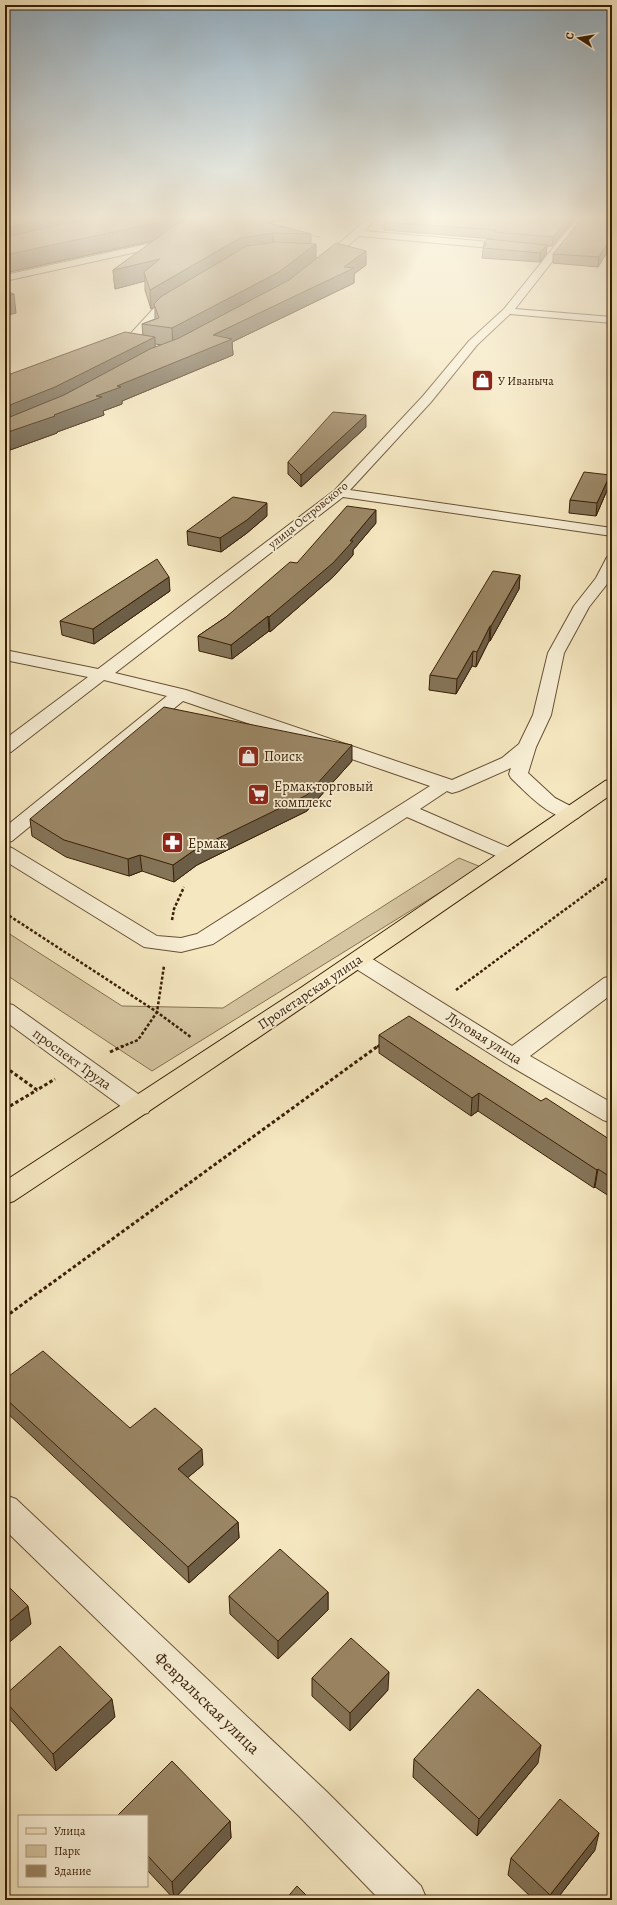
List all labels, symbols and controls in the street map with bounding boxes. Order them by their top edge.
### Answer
north arrow [559,18,599,58]
text: С [562,31,578,41]
shop icon: У Иваныча [469,368,495,394]
place label: У Иваныча [498,373,554,389]
street label: улица Островского [264,478,351,553]
shop icon: Поиск [236,743,262,769]
place label: Поиск [264,747,302,766]
place label: Ермак торговый комплекс [274,777,373,812]
supermarket icon: Ермак торговый комплекс [245,781,271,807]
pharmacy icon: Ермак [159,830,185,856]
place label: Ермак [188,834,227,853]
street label: Пролетарская улица [254,950,367,1034]
street label: Луговая улица [442,1007,526,1069]
street label: проспект Труда [29,1024,116,1094]
street label: Февральская улица [149,1646,265,1760]
legend [18,1815,148,1887]
text: Улица [54,1823,86,1839]
text: Парк [54,1843,80,1859]
text: Здание [54,1863,91,1879]

